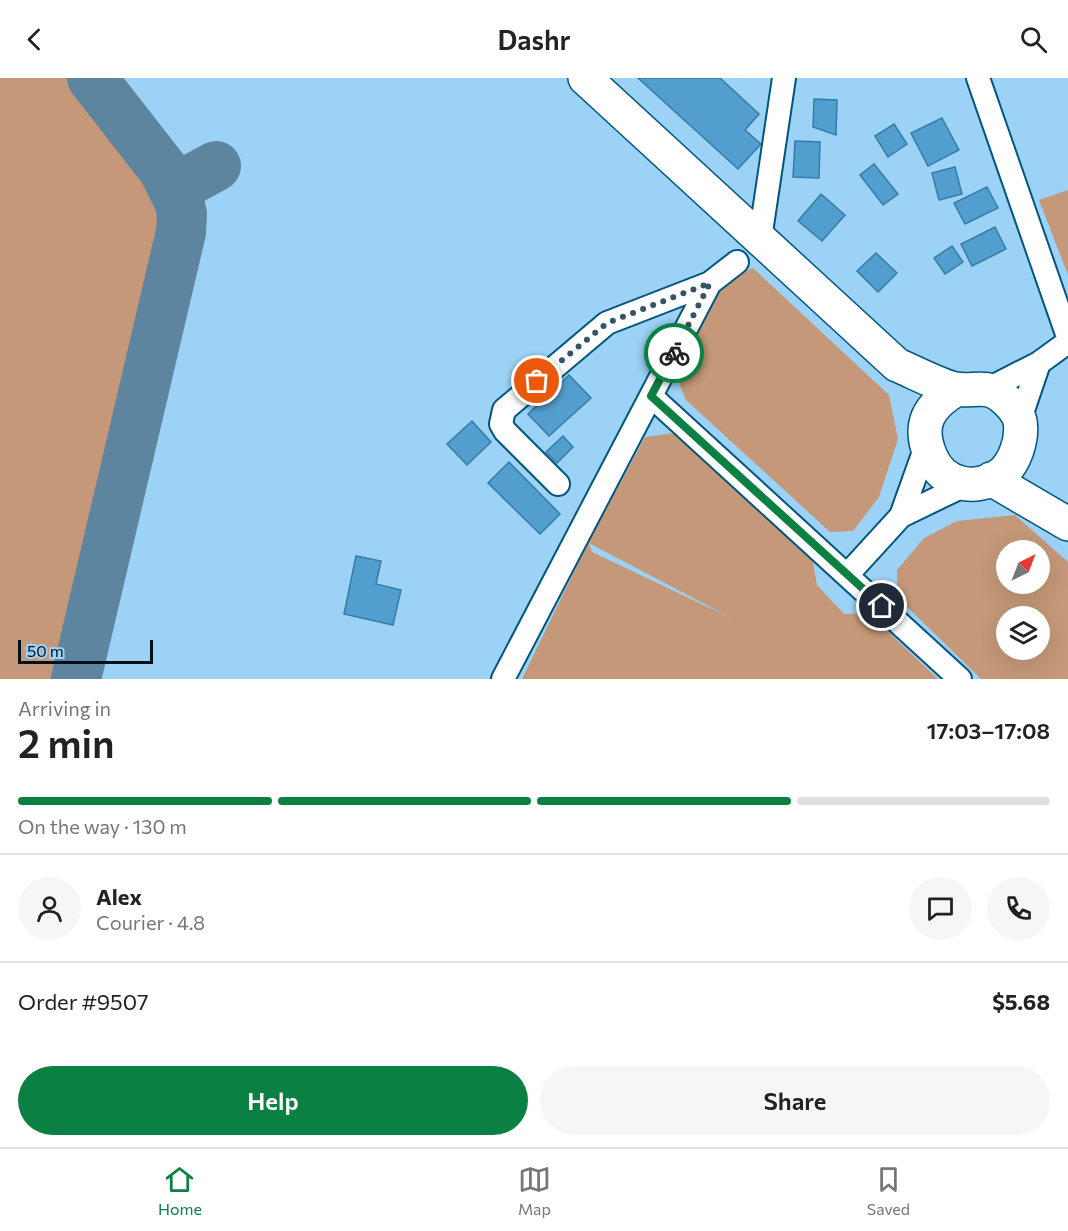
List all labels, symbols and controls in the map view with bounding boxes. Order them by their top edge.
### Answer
icon: back [18,23,51,56]
text: Dashr [497,23,571,56]
icon: search [1017,23,1050,56]
courier [644,323,704,383]
icon: bike [658,337,691,370]
pin [511,355,562,406]
icon: bag [520,364,553,397]
north arrow [996,540,1050,594]
map controls [996,540,1050,660]
pin [856,580,907,631]
icon: home [865,589,898,622]
button: layers [996,606,1050,660]
scale bar [18,637,153,664]
text: 50 m [27,641,64,660]
text: Arriving in [18,696,111,720]
text: 17:03–17:08 [927,717,1050,744]
text: 2 min [18,718,115,766]
text: On the way · 130 m [18,814,187,838]
button: person [18,877,81,940]
button: chat [909,877,972,940]
button: phone [987,877,1050,940]
text: Alex [96,883,142,910]
text: Courier · 4.8 [96,910,205,934]
text: Order #9507 [18,988,149,1015]
text: $5.68 [992,988,1050,1015]
button: Help [18,1066,528,1135]
button: Share [540,1066,1050,1135]
tab: Home [158,1163,202,1218]
tab: Map [518,1163,551,1218]
tab: Saved [867,1163,910,1218]

